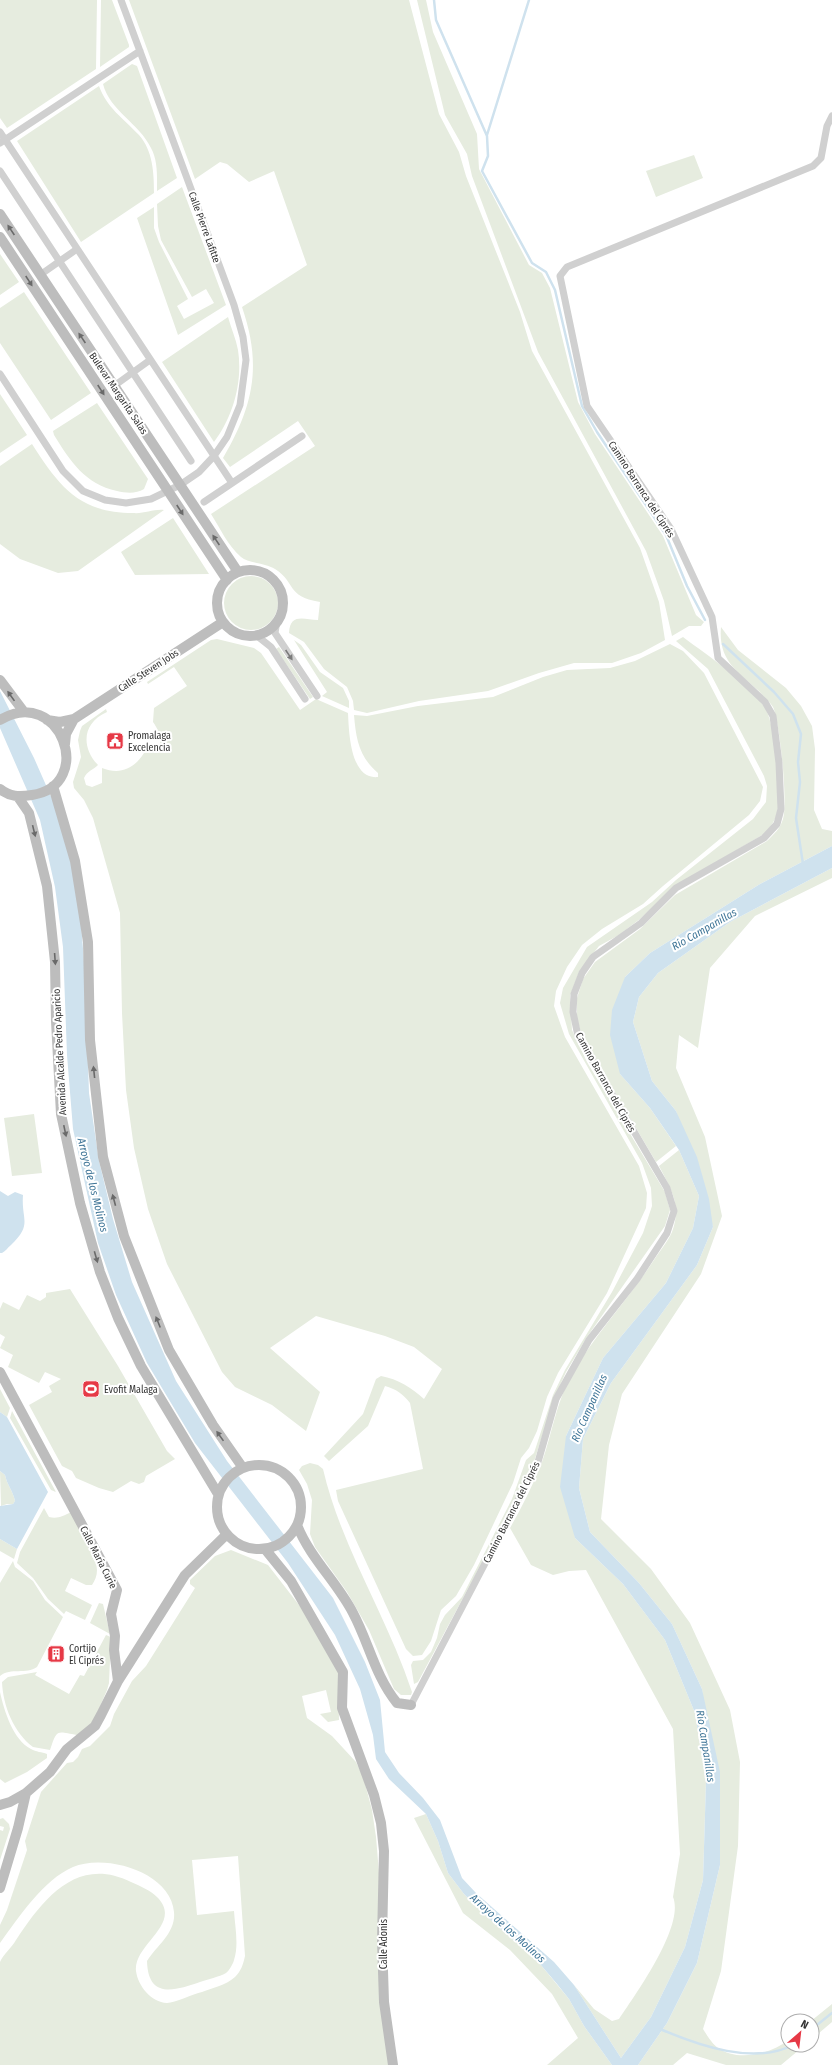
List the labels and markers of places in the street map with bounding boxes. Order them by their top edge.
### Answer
place label: Promalaga Excelencia [128,730,171,754]
public building icon: Promalaga Excelencia [105,731,125,751]
sports icon: Evofit Malaga [81,1379,101,1399]
place label: Evofit Malaga [104,1384,158,1396]
place label: Cortijo El Ciprés [69,1643,104,1667]
building icon: Cortijo El Ciprés [46,1644,66,1664]

